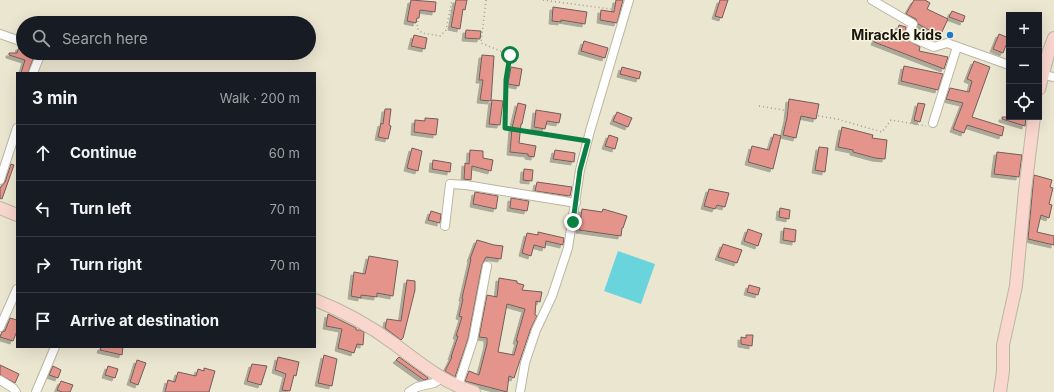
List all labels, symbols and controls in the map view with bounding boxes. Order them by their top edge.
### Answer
map controls [1006,12,1042,120]
button: + [1006,12,1042,48]
search box [16,16,316,60]
place label: Mirackle kids [851,26,942,43]
icon: search [30,27,52,49]
text: Search here [62,29,148,48]
marker: Mirackle kids [945,30,955,40]
route start [501,46,519,64]
button: − [1006,48,1042,84]
button: locate [1006,84,1042,120]
text: 3 min [32,88,78,108]
text: Walk · 200 m [220,90,300,106]
icon: ahead [32,142,54,164]
text: Continue [70,143,137,162]
text: 60 m [269,145,300,161]
icon: left [32,198,54,220]
text: Turn left [70,199,131,218]
text: 70 m [270,201,300,217]
route end [564,213,582,231]
icon: right [32,254,54,276]
text: Turn right [70,255,142,274]
text: 70 m [270,257,300,273]
icon: arrive [32,310,54,332]
text: Arrive at destination [70,311,219,330]

